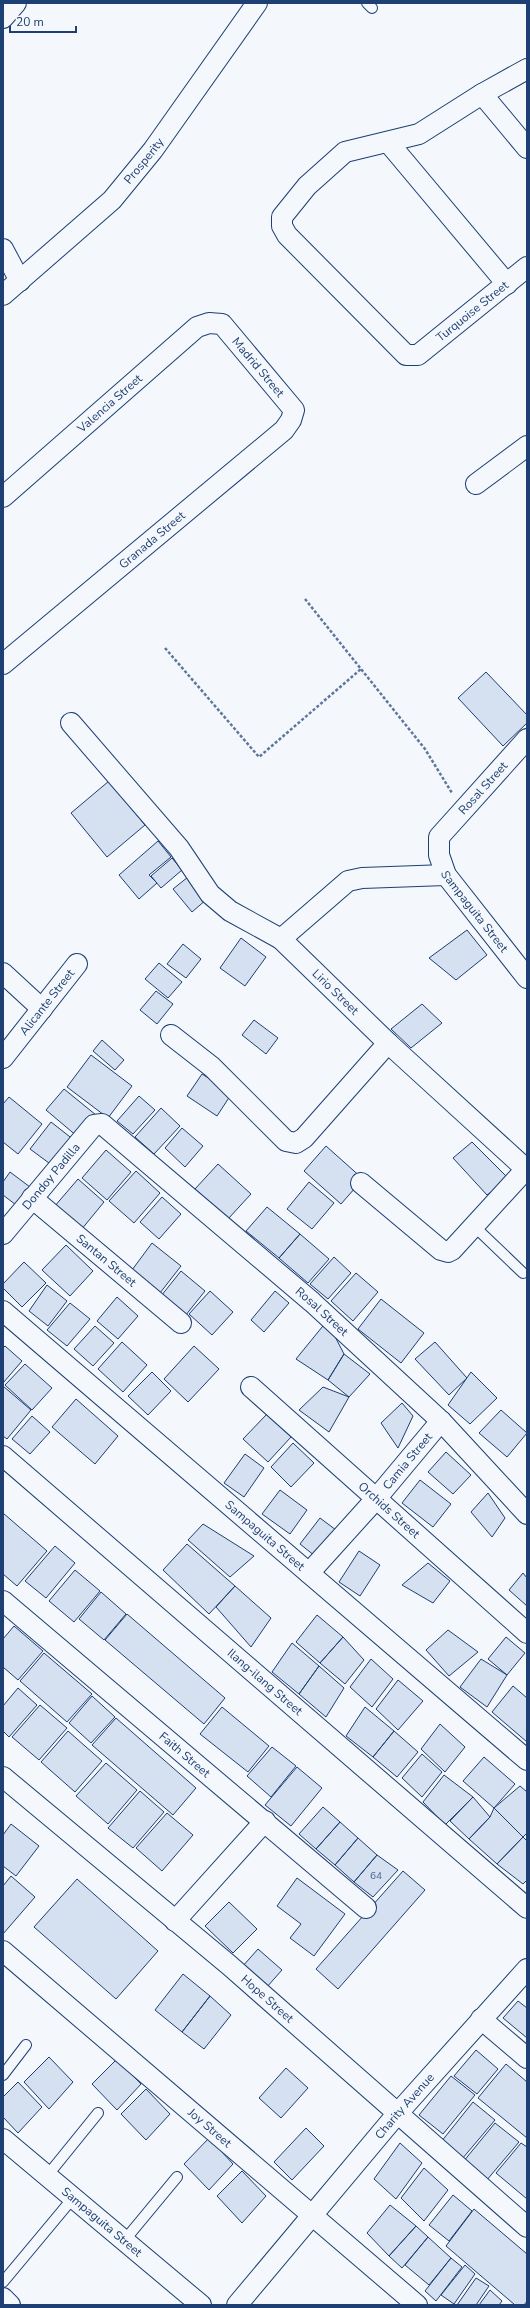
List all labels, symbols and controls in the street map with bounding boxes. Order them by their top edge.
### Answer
scale bar [10,8,76,34]
text: 20 m [16,14,44,30]
street label: Prosperity [120,134,168,187]
street label: Turquoise Street [433,277,512,345]
street label: Madrid Street [228,334,288,401]
street label: Valencia Street [73,370,146,437]
street label: Granada Street [116,507,189,572]
street label: Rosal Street [455,758,512,818]
street label: Sampaguita Street [437,868,512,956]
street label: Alicante Street [16,965,79,1039]
street label: Lirio Street [309,966,363,1019]
street label: Dondoy Padilla [19,1140,84,1213]
street label: Santan Street [73,1230,140,1291]
street label: Rosal Street [292,1283,352,1340]
street label: Camia Street [379,1429,436,1493]
street label: Orchids Street [355,1478,424,1542]
street label: Sampaguita Street [222,1497,309,1575]
street label: Ilang-ilang Street [224,1645,307,1719]
street label: Faith Street [156,1728,214,1781]
house number: 64 [370,1869,382,1883]
street label: Hope Street [238,1971,298,2027]
street label: Charity Avenue [371,2070,438,2143]
street label: Joy Street [184,2104,235,2151]
street label: Sampaguita Street [58,2183,146,2261]

